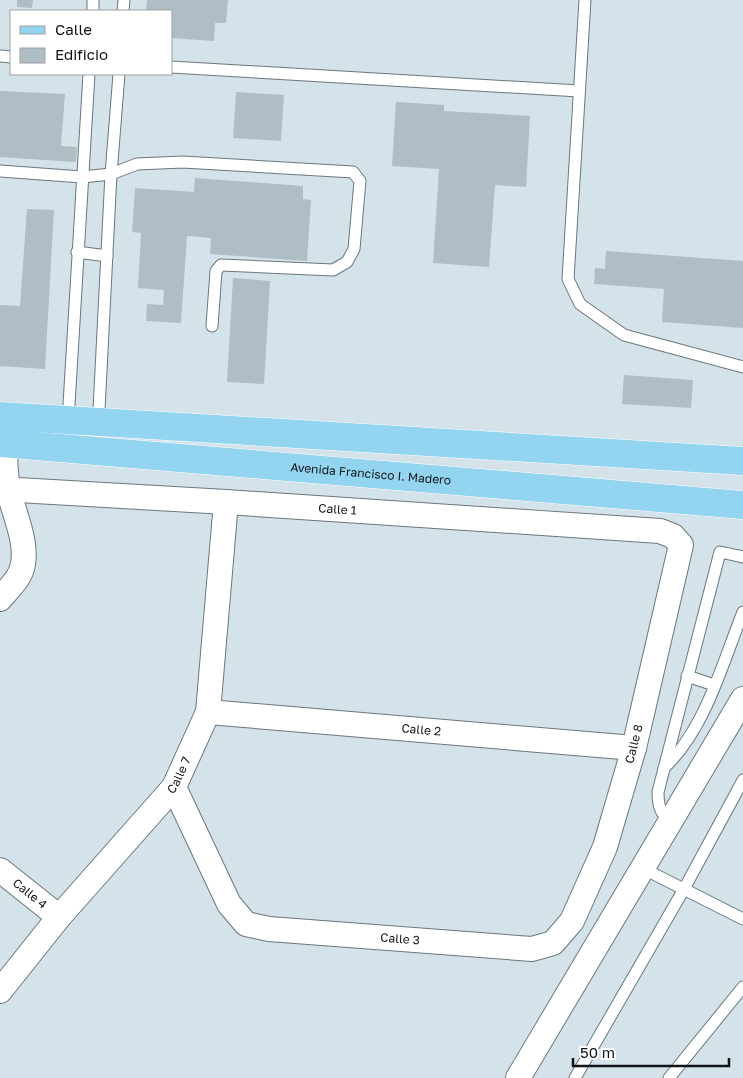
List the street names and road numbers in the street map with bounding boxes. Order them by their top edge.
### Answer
street label: Avenida Francisco I. Madero [290,459,452,488]
street label: Calle 1 [318,500,357,518]
street label: Calle 2 [401,720,442,739]
street label: Calle 8 [621,723,646,765]
street label: Calle 7 [164,754,194,797]
street label: Calle 4 [10,875,50,912]
street label: Calle 3 [380,930,420,947]

